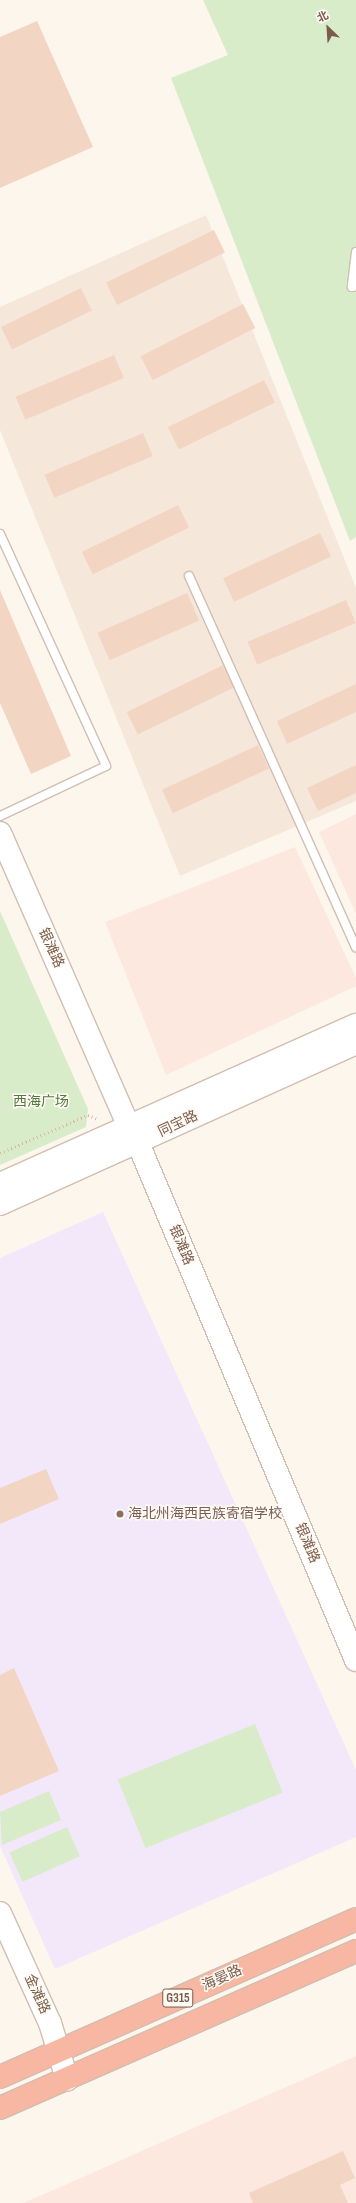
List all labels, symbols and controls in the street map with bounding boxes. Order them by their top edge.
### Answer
north arrow [308,8,348,48]
text: 北 [315,8,330,25]
street label: 银滩路 [35,925,67,971]
park label: 西海广场 [13,1094,69,1110]
street label: 同宝路 [155,1108,201,1140]
street label: 银滩路 [165,1222,197,1268]
place label: 海北州海西民族寄宿学校 [128,1506,282,1522]
marker: 海北州海西民族寄宿学校 [115,1509,125,1519]
street label: 银滩路 [291,1520,323,1566]
street label: 海晏路 [199,1962,245,1994]
street label: 金滩路 [21,1971,53,2017]
road number: G315 [162,1987,194,2009]

